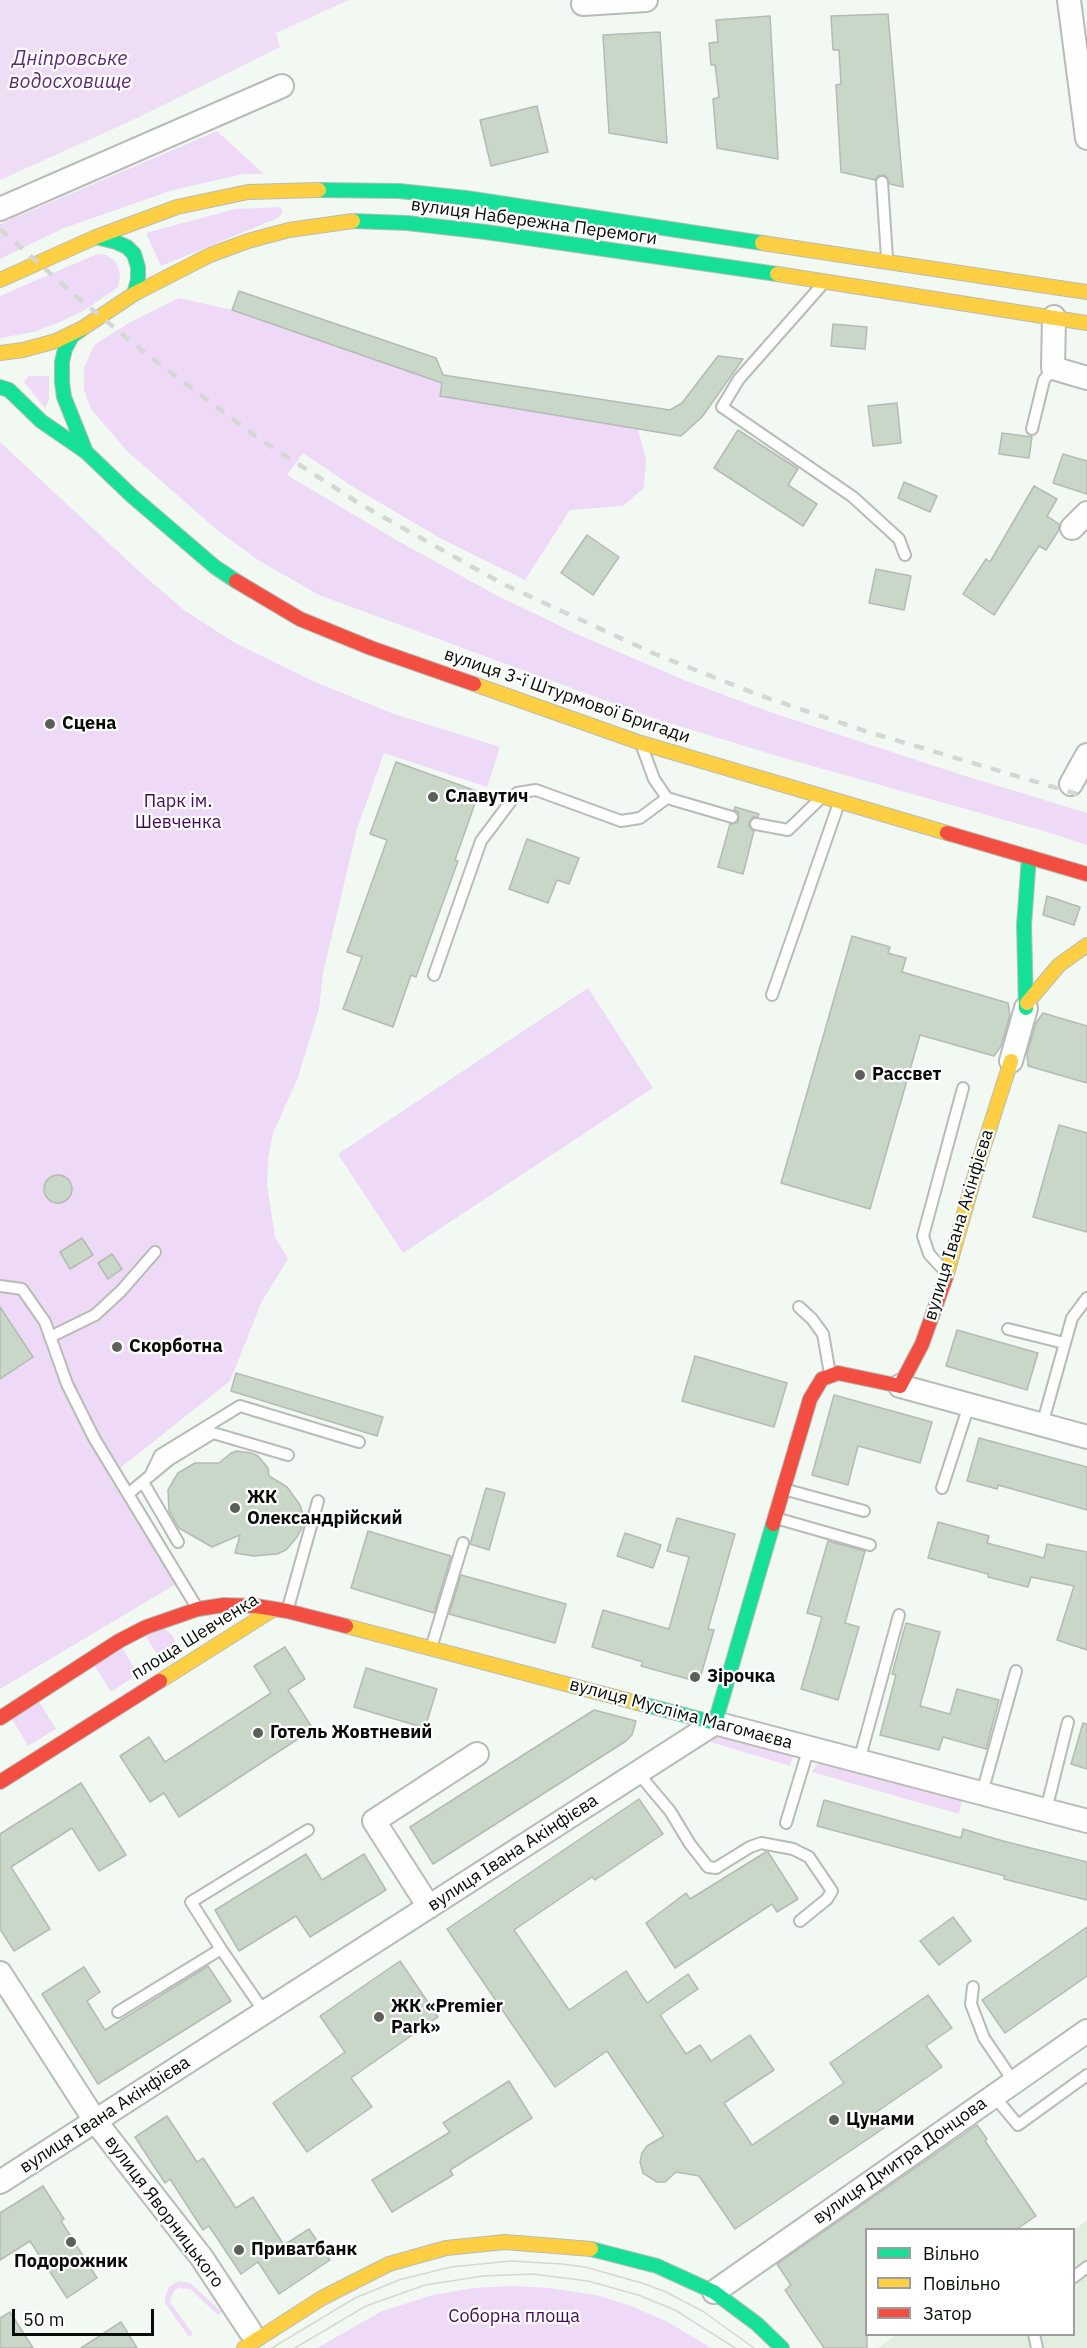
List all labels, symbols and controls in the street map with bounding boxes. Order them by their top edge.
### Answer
water label: Дніпровське водосховище [9,47,131,94]
street label: вулиця Набережна Перемоги [409,194,659,250]
street label: вулиця 3-ї Штурмової Бригади [441,644,693,748]
place label: Сцена [62,713,116,735]
marker: Сцена [43,717,57,731]
place label: Славутич [445,786,528,808]
marker: Славутич [426,790,440,804]
park label: Парк iм. Шевченка [135,791,221,834]
place label: Рассвет [872,1064,941,1086]
marker: Рассвет [853,1068,867,1082]
street label: вулиця Івана Акінфієва [920,1127,998,1323]
place label: Скорботна [129,1336,223,1358]
marker: Скорботна [110,1340,124,1354]
place label: ЖК Олександрійский [247,1487,403,1530]
marker: ЖК Олександрійский [228,1501,242,1515]
street label: площа Шевченка [127,1589,263,1685]
place label: Зірочка [707,1666,775,1688]
marker: Зірочка [688,1670,702,1684]
street label: вулиця Мусліма Магомаєва [567,1674,795,1754]
place label: Готель Жовтневий [270,1722,432,1744]
marker: Готель Жовтневий [251,1726,265,1740]
street label: вулиця Івана Акінфієва [424,1790,602,1916]
place label: ЖК «Premier Park» [391,1996,503,2038]
marker: ЖК «Premier Park» [372,2010,386,2024]
street label: вулиця Івана Акінфієва [16,2052,194,2178]
street label: вулиця Дмитра Донцова [809,2093,991,2229]
place label: Цунами [846,2109,915,2131]
marker: Цунами [827,2113,841,2127]
street label: вулиця Яворницького [100,2132,228,2292]
legend [865,2228,1075,2336]
marker: Подорожник [64,2235,78,2249]
place label: Приватбанк [251,2239,357,2261]
text: Вільно [923,2242,979,2265]
marker: Приватбанк [232,2243,246,2257]
place label: Подорожник [14,2251,128,2273]
text: Повільно [923,2272,1000,2295]
scale bar [15,2297,158,2335]
text: Затор [923,2302,972,2325]
park label: Соборна площа [448,2306,580,2328]
text: 50 m [23,2308,65,2331]

